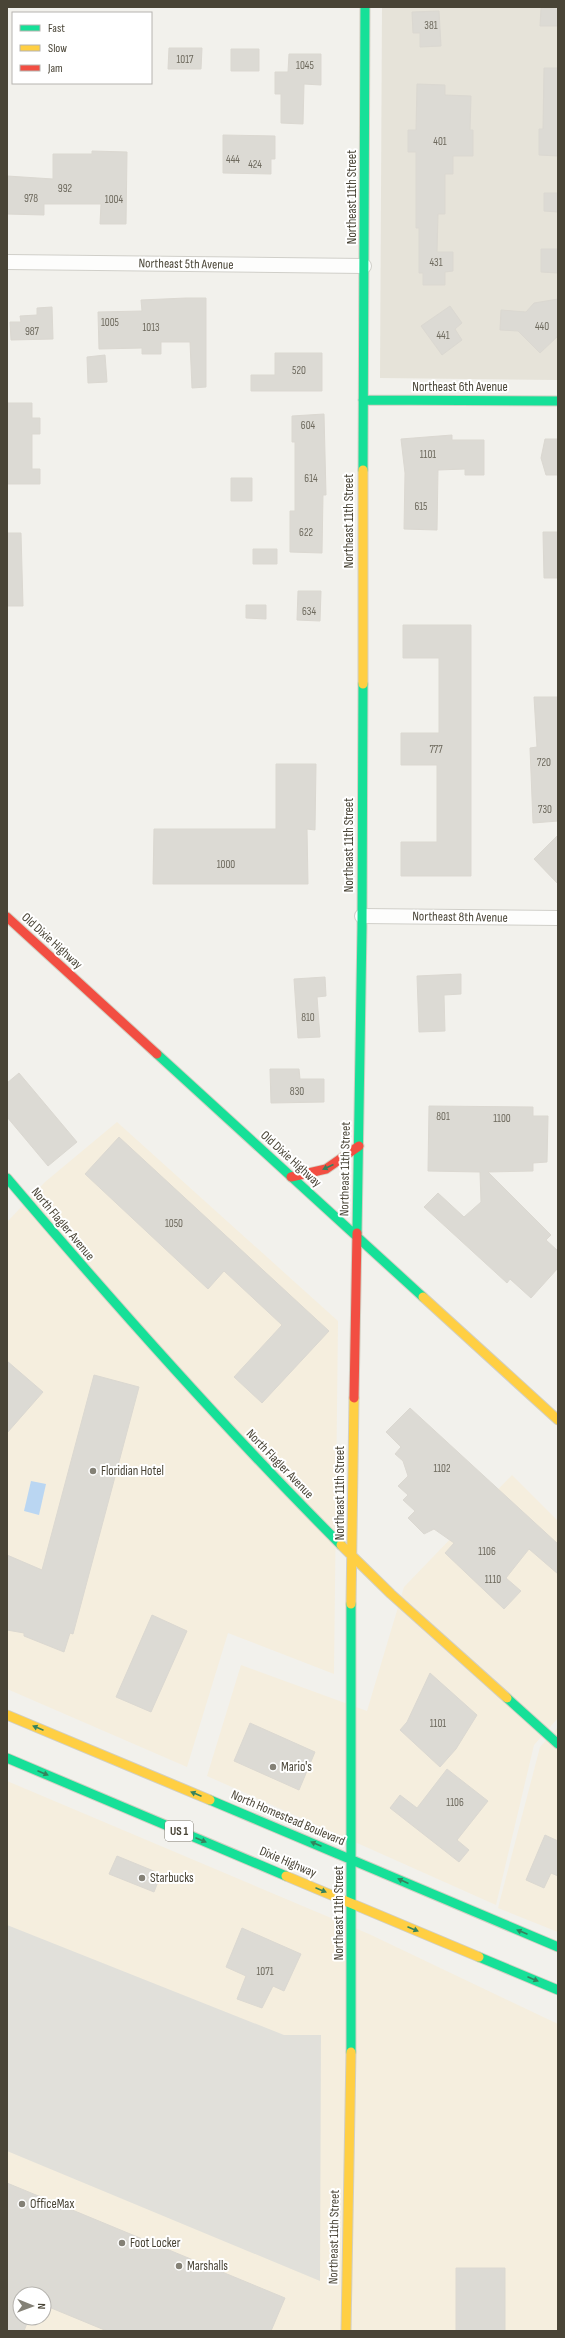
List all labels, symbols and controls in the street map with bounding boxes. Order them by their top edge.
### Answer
legend [12,12,152,84]
house number: 381 [424,19,438,32]
text: Fast [48,21,65,36]
text: Slow [48,41,67,56]
house number: 1017 [177,53,194,66]
house number: 1045 [296,59,314,72]
text: Jam [47,61,63,76]
house number: 401 [433,135,447,148]
street label: Northeast 11th Street [344,150,360,244]
house number: 444 [226,153,240,166]
house number: 424 [248,158,262,171]
house number: 992 [58,182,73,195]
house number: 978 [24,192,38,205]
house number: 1004 [105,193,124,206]
street label: Northeast 5th Avenue [138,255,234,273]
house number: 431 [429,256,443,269]
house number: 1005 [101,316,119,329]
house number: 440 [535,320,549,333]
house number: 1013 [142,321,160,334]
house number: 987 [25,325,40,338]
house number: 441 [436,329,450,342]
house number: 520 [292,364,306,377]
street label: Northeast 6th Avenue [412,379,508,395]
house number: 604 [301,419,316,432]
house number: 1101 [420,448,436,461]
house number: 614 [304,472,318,485]
street label: Northeast 11th Street [341,474,357,568]
house number: 615 [414,500,428,513]
house number: 622 [299,526,313,539]
house number: 634 [302,605,316,618]
house number: 777 [429,743,443,756]
house number: 720 [537,756,551,769]
street label: Northeast 11th Street [341,798,357,892]
house number: 730 [538,803,552,816]
house number: 1000 [217,858,235,871]
street label: Northeast 8th Avenue [412,908,508,926]
street label: Old Dixie Highway [18,909,86,973]
house number: 810 [301,1011,315,1024]
house number: 830 [290,1085,304,1098]
house number: 801 [436,1110,450,1123]
house number: 1100 [493,1112,511,1125]
street label: Northeast 11th Street [336,1122,354,1216]
street label: Old Dixie Highway [257,1127,325,1191]
one-way arrow [322,1164,333,1170]
street label: North Flagler Avenue [28,1184,98,1264]
house number: 1050 [165,1217,183,1230]
street label: North Flagler Avenue [243,1426,317,1502]
street label: Northeast 11th Street [332,1446,348,1540]
house number: 1102 [433,1462,451,1475]
place label: Floridian Hotel [101,1463,164,1479]
marker: Floridian Hotel [88,1466,98,1476]
house number: 1106 [478,1545,496,1558]
house number: 1110 [485,1573,501,1586]
house number: 1101 [430,1717,446,1730]
one-way arrow [32,1724,44,1730]
place label: Mario's [281,1759,312,1775]
marker: Mario's [268,1762,278,1772]
one-way arrow [37,1770,49,1776]
street label: North Homestead Boulevard [229,1787,347,1849]
one-way arrow [190,1791,201,1797]
house number: 1106 [446,1796,464,1809]
road number: US 1 [165,1821,193,1841]
one-way arrow [196,1837,207,1843]
one-way arrow [310,1841,321,1847]
street label: Dixie Highway [257,1843,319,1881]
street label: Northeast 11th Street [331,1866,347,1960]
place label: Starbucks [150,1870,194,1886]
marker: Starbucks [137,1873,147,1883]
one-way arrow [396,1877,408,1883]
one-way arrow [316,1888,328,1894]
one-way arrow [408,1926,419,1932]
one-way arrow [517,1929,528,1935]
house number: 1071 [256,1965,274,1978]
one-way arrow [528,1977,540,1983]
street label: Northeast 11th Street [325,2190,343,2284]
place label: OfficeMax [30,2196,74,2212]
marker: OfficeMax [17,2199,27,2209]
place label: Foot Locker [130,2235,181,2251]
marker: Foot Locker [117,2238,127,2248]
place label: Marshalls [187,2258,228,2274]
marker: Marshalls [174,2261,184,2271]
north arrow [12,2286,52,2326]
text: N [35,2303,48,2309]

